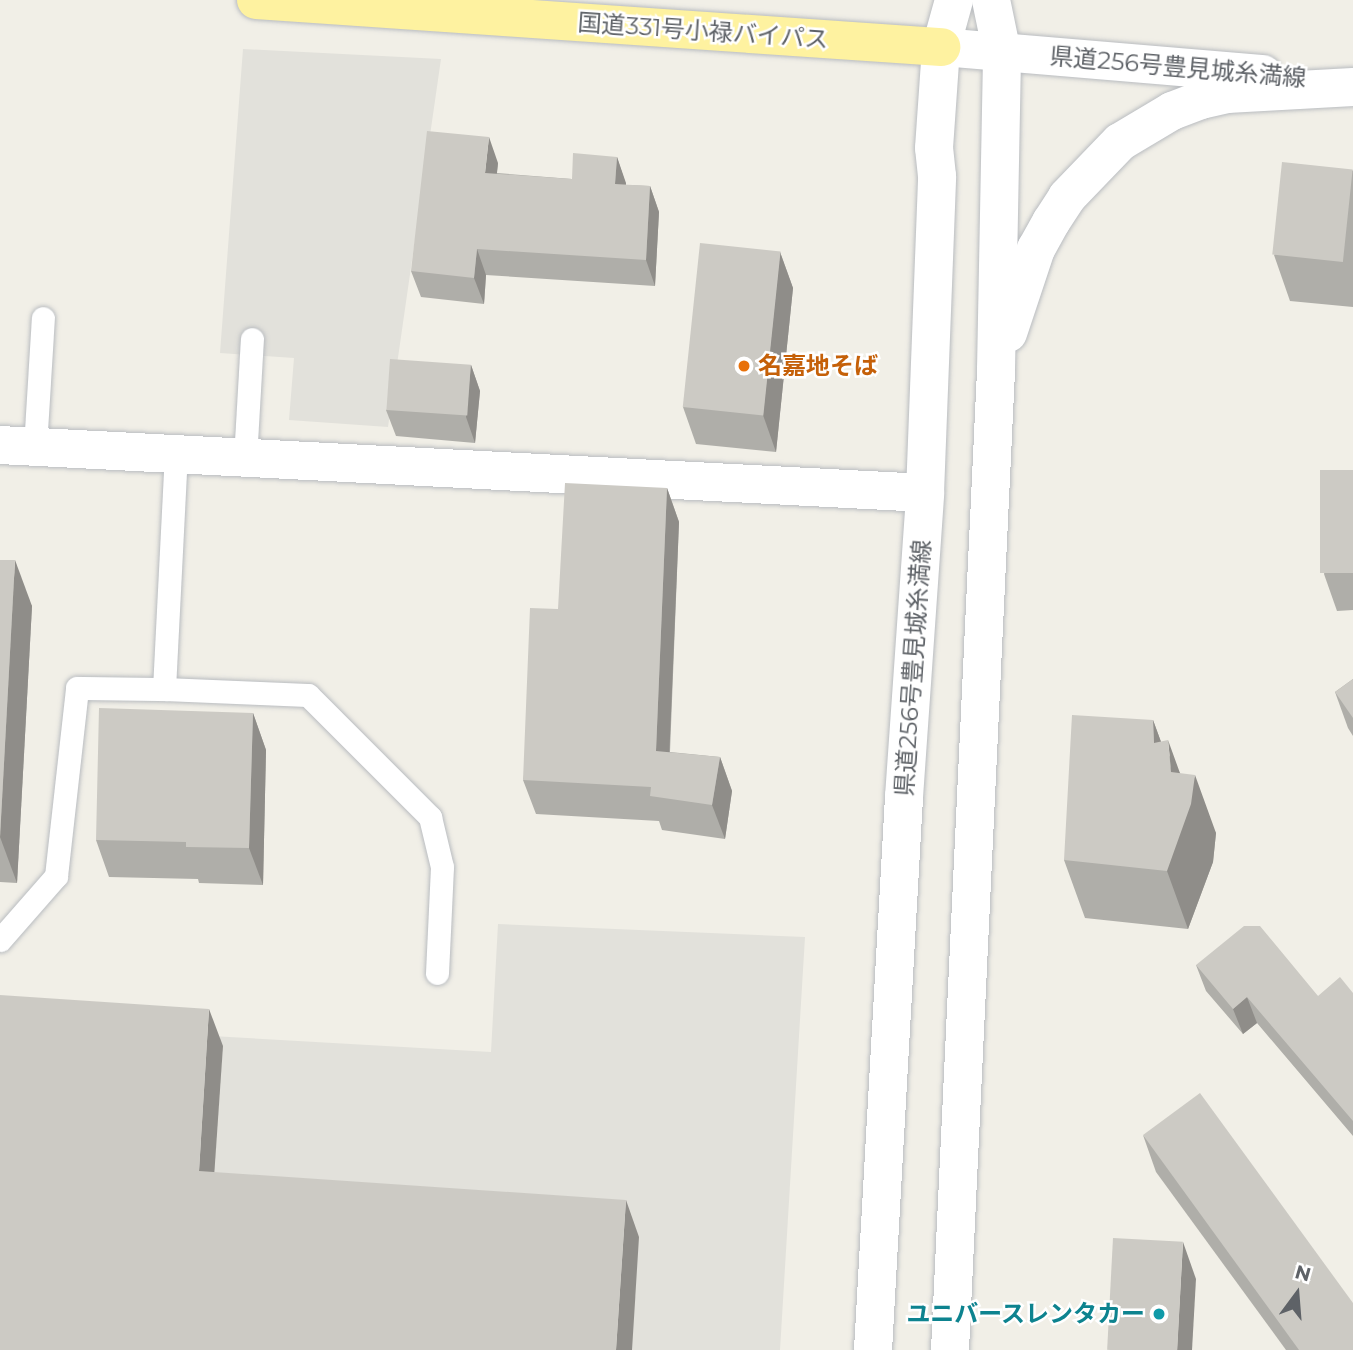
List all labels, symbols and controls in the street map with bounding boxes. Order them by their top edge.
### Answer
street label: 国道331号小禄バイパス [576,8,830,54]
street label: 県道256号豊見城糸満線 [1048,41,1308,93]
place label: 名嘉地そば [758,352,878,380]
marker: 名嘉地そば [736,358,752,374]
street label: 県道256号豊見城糸満線 [890,538,936,798]
north arrow [1262,1259,1332,1329]
text: N [1292,1260,1313,1287]
place label: ユニバースレンタカー [905,1300,1145,1328]
marker: ユニバースレンタカー [1151,1306,1167,1322]

